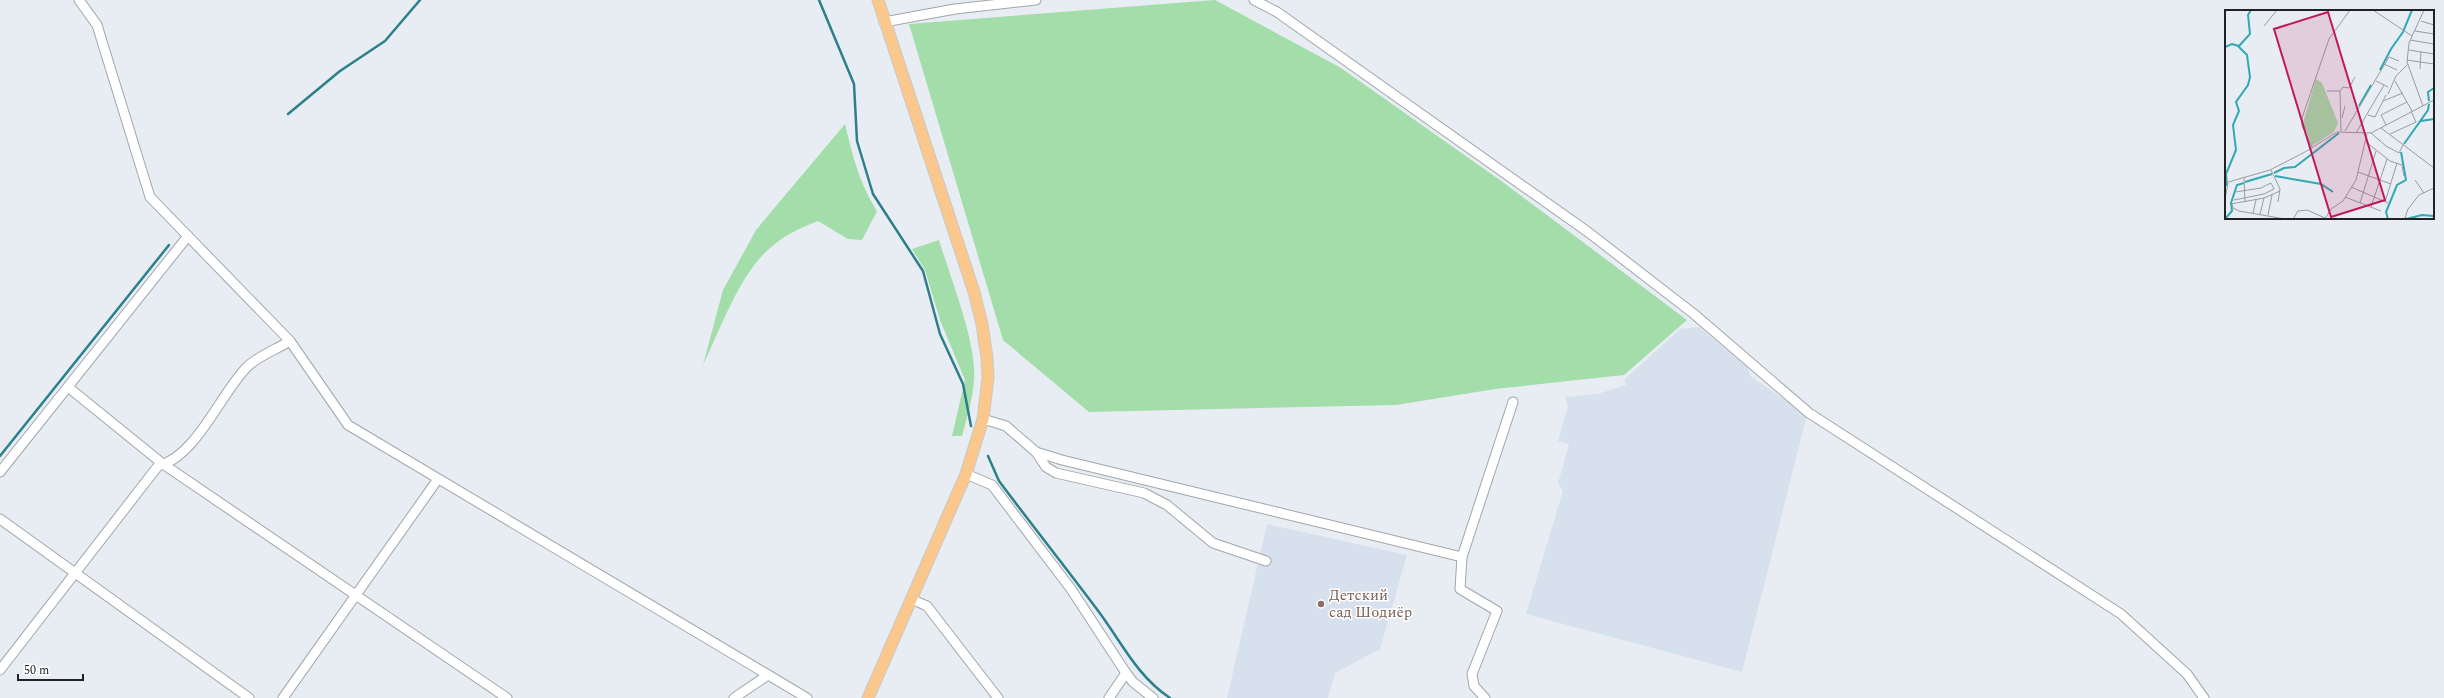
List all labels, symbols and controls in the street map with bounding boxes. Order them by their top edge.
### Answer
inset map [2225,10,2434,219]
place label: Детский сад Шодиёр [1329,584,1412,624]
marker: Детский сад Шодиёр [1316,599,1326,609]
scale bar [18,656,83,682]
text: 50 m [24,661,49,680]

